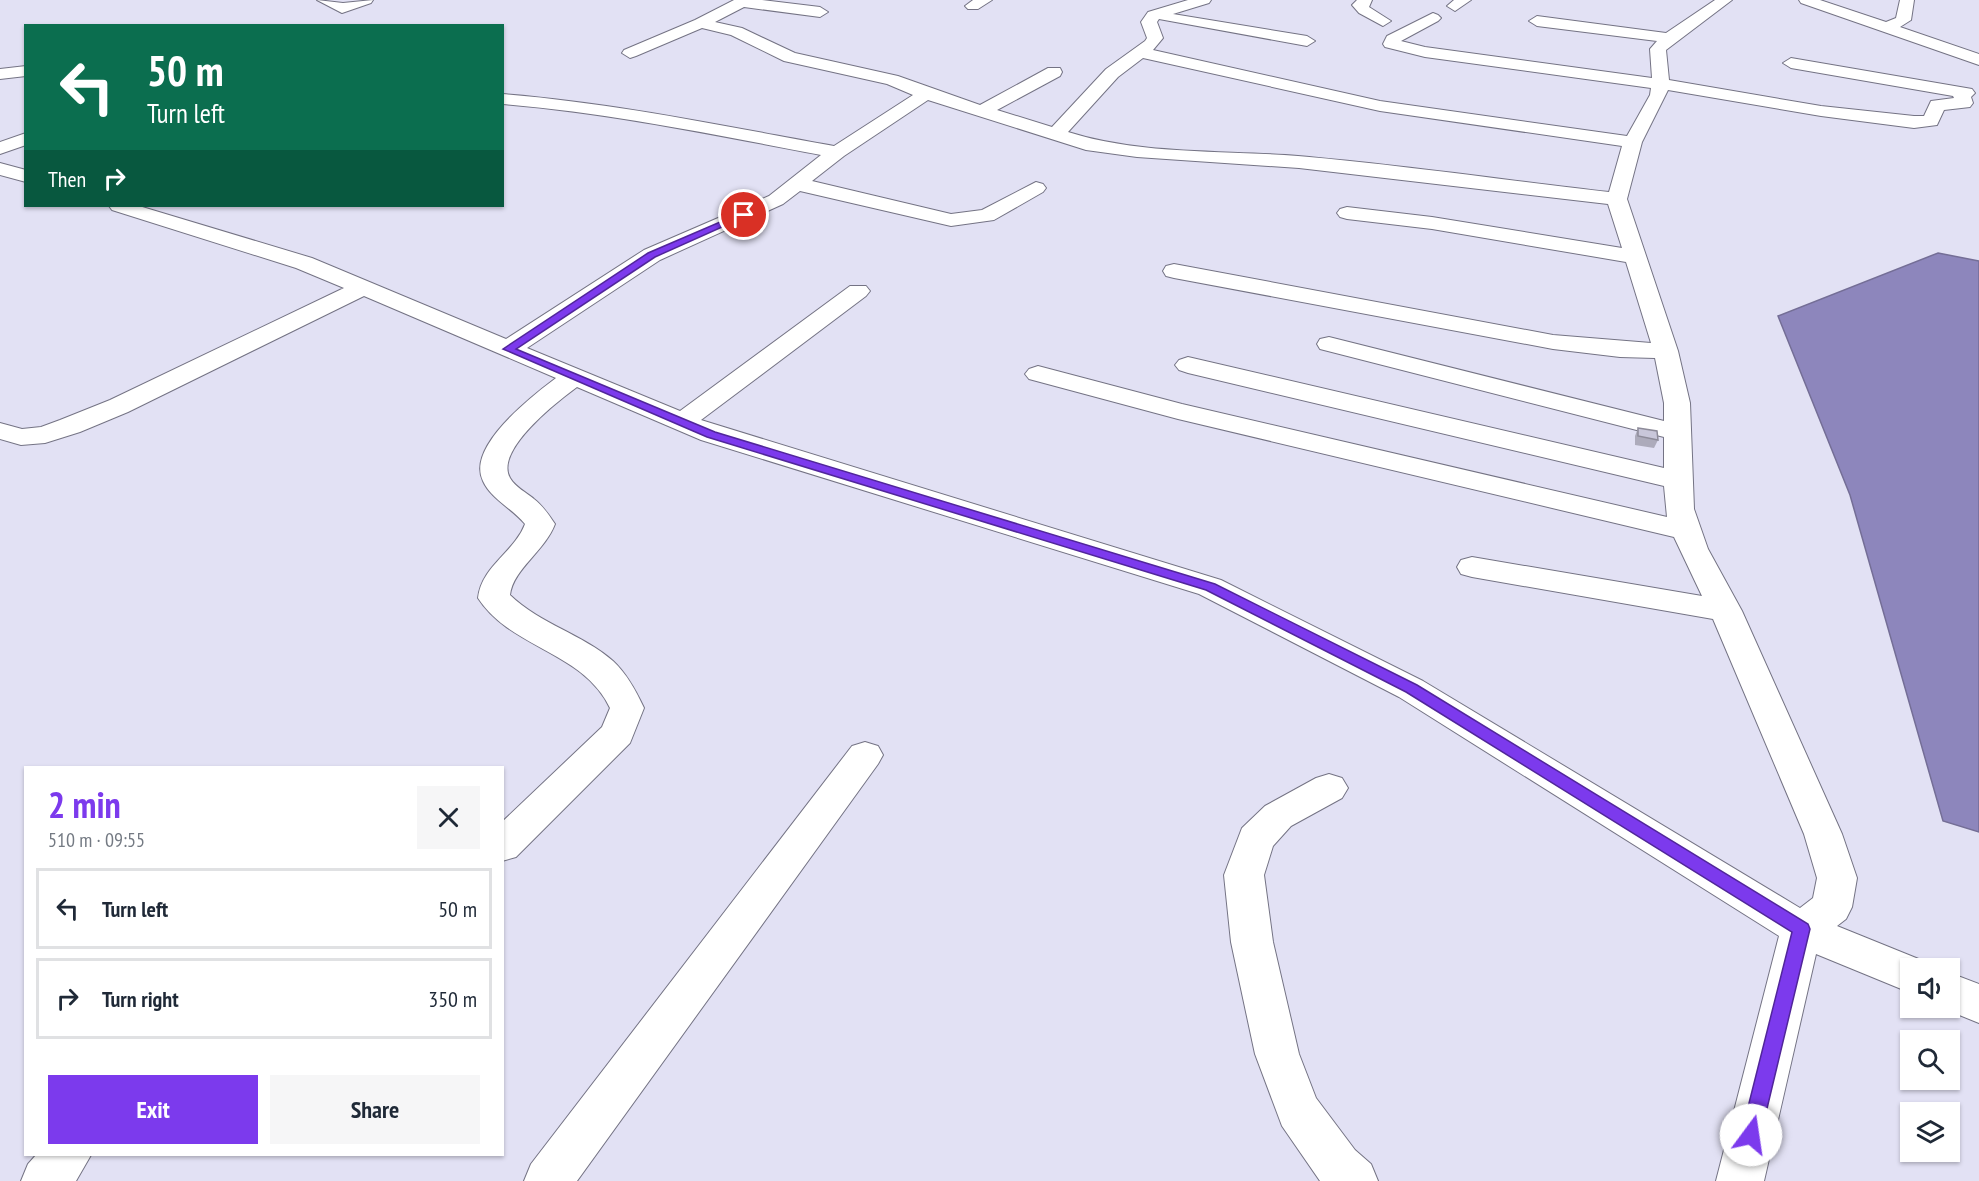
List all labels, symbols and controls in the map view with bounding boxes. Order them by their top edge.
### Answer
text: 50 m [147,43,224,98]
icon: left [48,48,126,126]
text: Turn left [147,96,225,130]
icon: right [98,162,131,195]
text: Then [48,165,86,193]
pin [718,189,769,240]
icon: arrive [727,198,760,231]
text: 2 min [48,781,121,828]
button: close [417,786,480,849]
text: 510 m · 09:55 [48,827,145,853]
icon: left [51,892,84,925]
text: Turn left [102,895,168,923]
text: 50 m [438,895,477,923]
map controls [1900,958,1960,1162]
button: sound [1900,958,1960,1018]
icon: right [51,982,84,1015]
text: Turn right [102,985,179,1013]
text: 350 m [428,985,477,1013]
button: search [1900,1030,1960,1090]
button: Exit [48,1075,258,1144]
button: Share [270,1075,480,1144]
button: layers [1900,1102,1960,1162]
position arrow [1719,1103,1783,1167]

